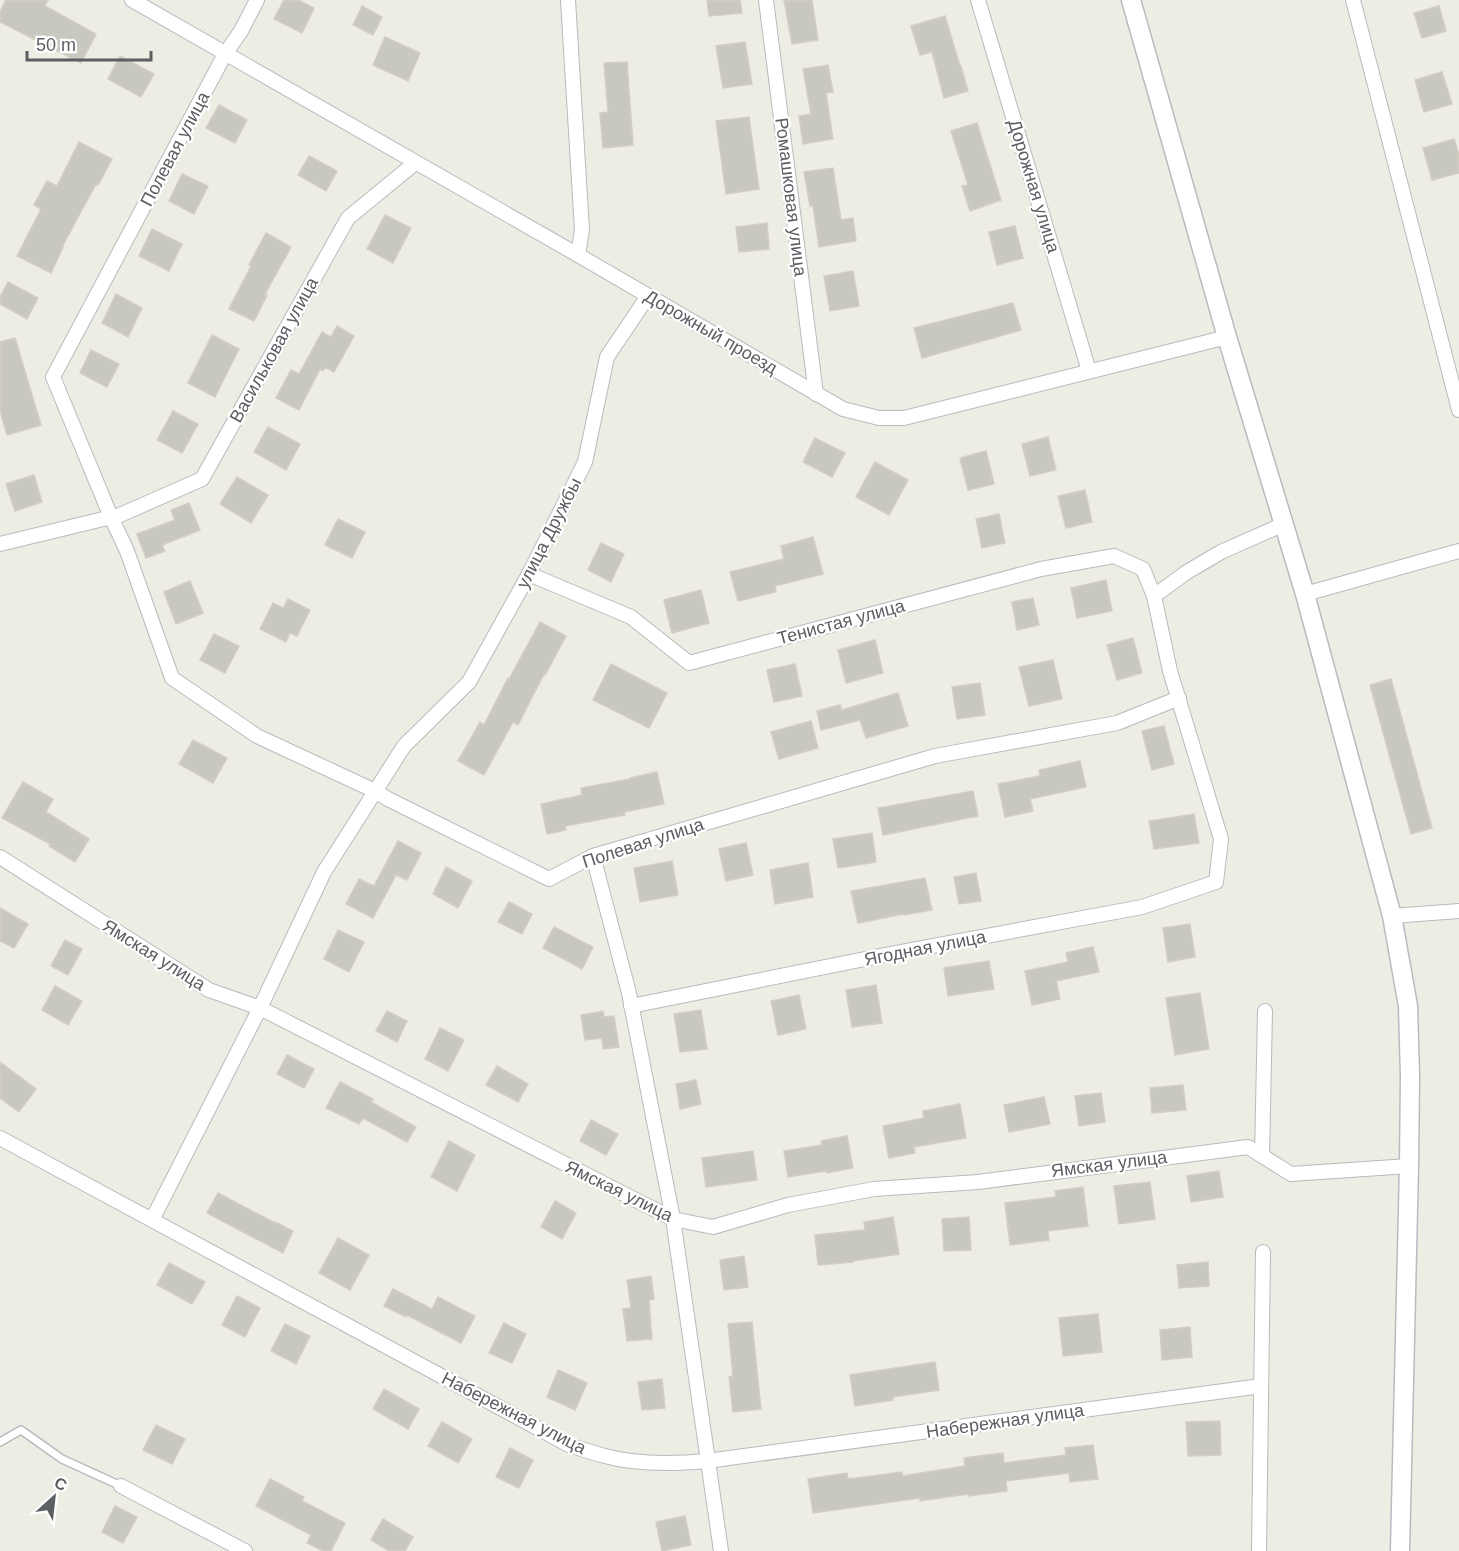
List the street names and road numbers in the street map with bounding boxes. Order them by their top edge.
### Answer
street label: Полевая улица [136,88,214,210]
street label: Ромашковая улица [771,117,811,278]
street label: Дорожная улица [1004,117,1064,256]
street label: Васильковая улица [226,273,323,426]
street label: Дорожный проезд [641,286,781,378]
street label: улица Дружбы [513,474,585,592]
street label: Тенистая улица [775,595,908,649]
street label: Полевая улица [580,814,707,872]
street label: Ямская улица [99,916,210,995]
street label: Ягодная улица [862,926,988,970]
street label: Ямская улица [1050,1147,1169,1181]
street label: Ямская улица [562,1156,677,1226]
street label: Набережная улица [439,1368,590,1458]
street label: Набережная улица [925,1400,1086,1442]

